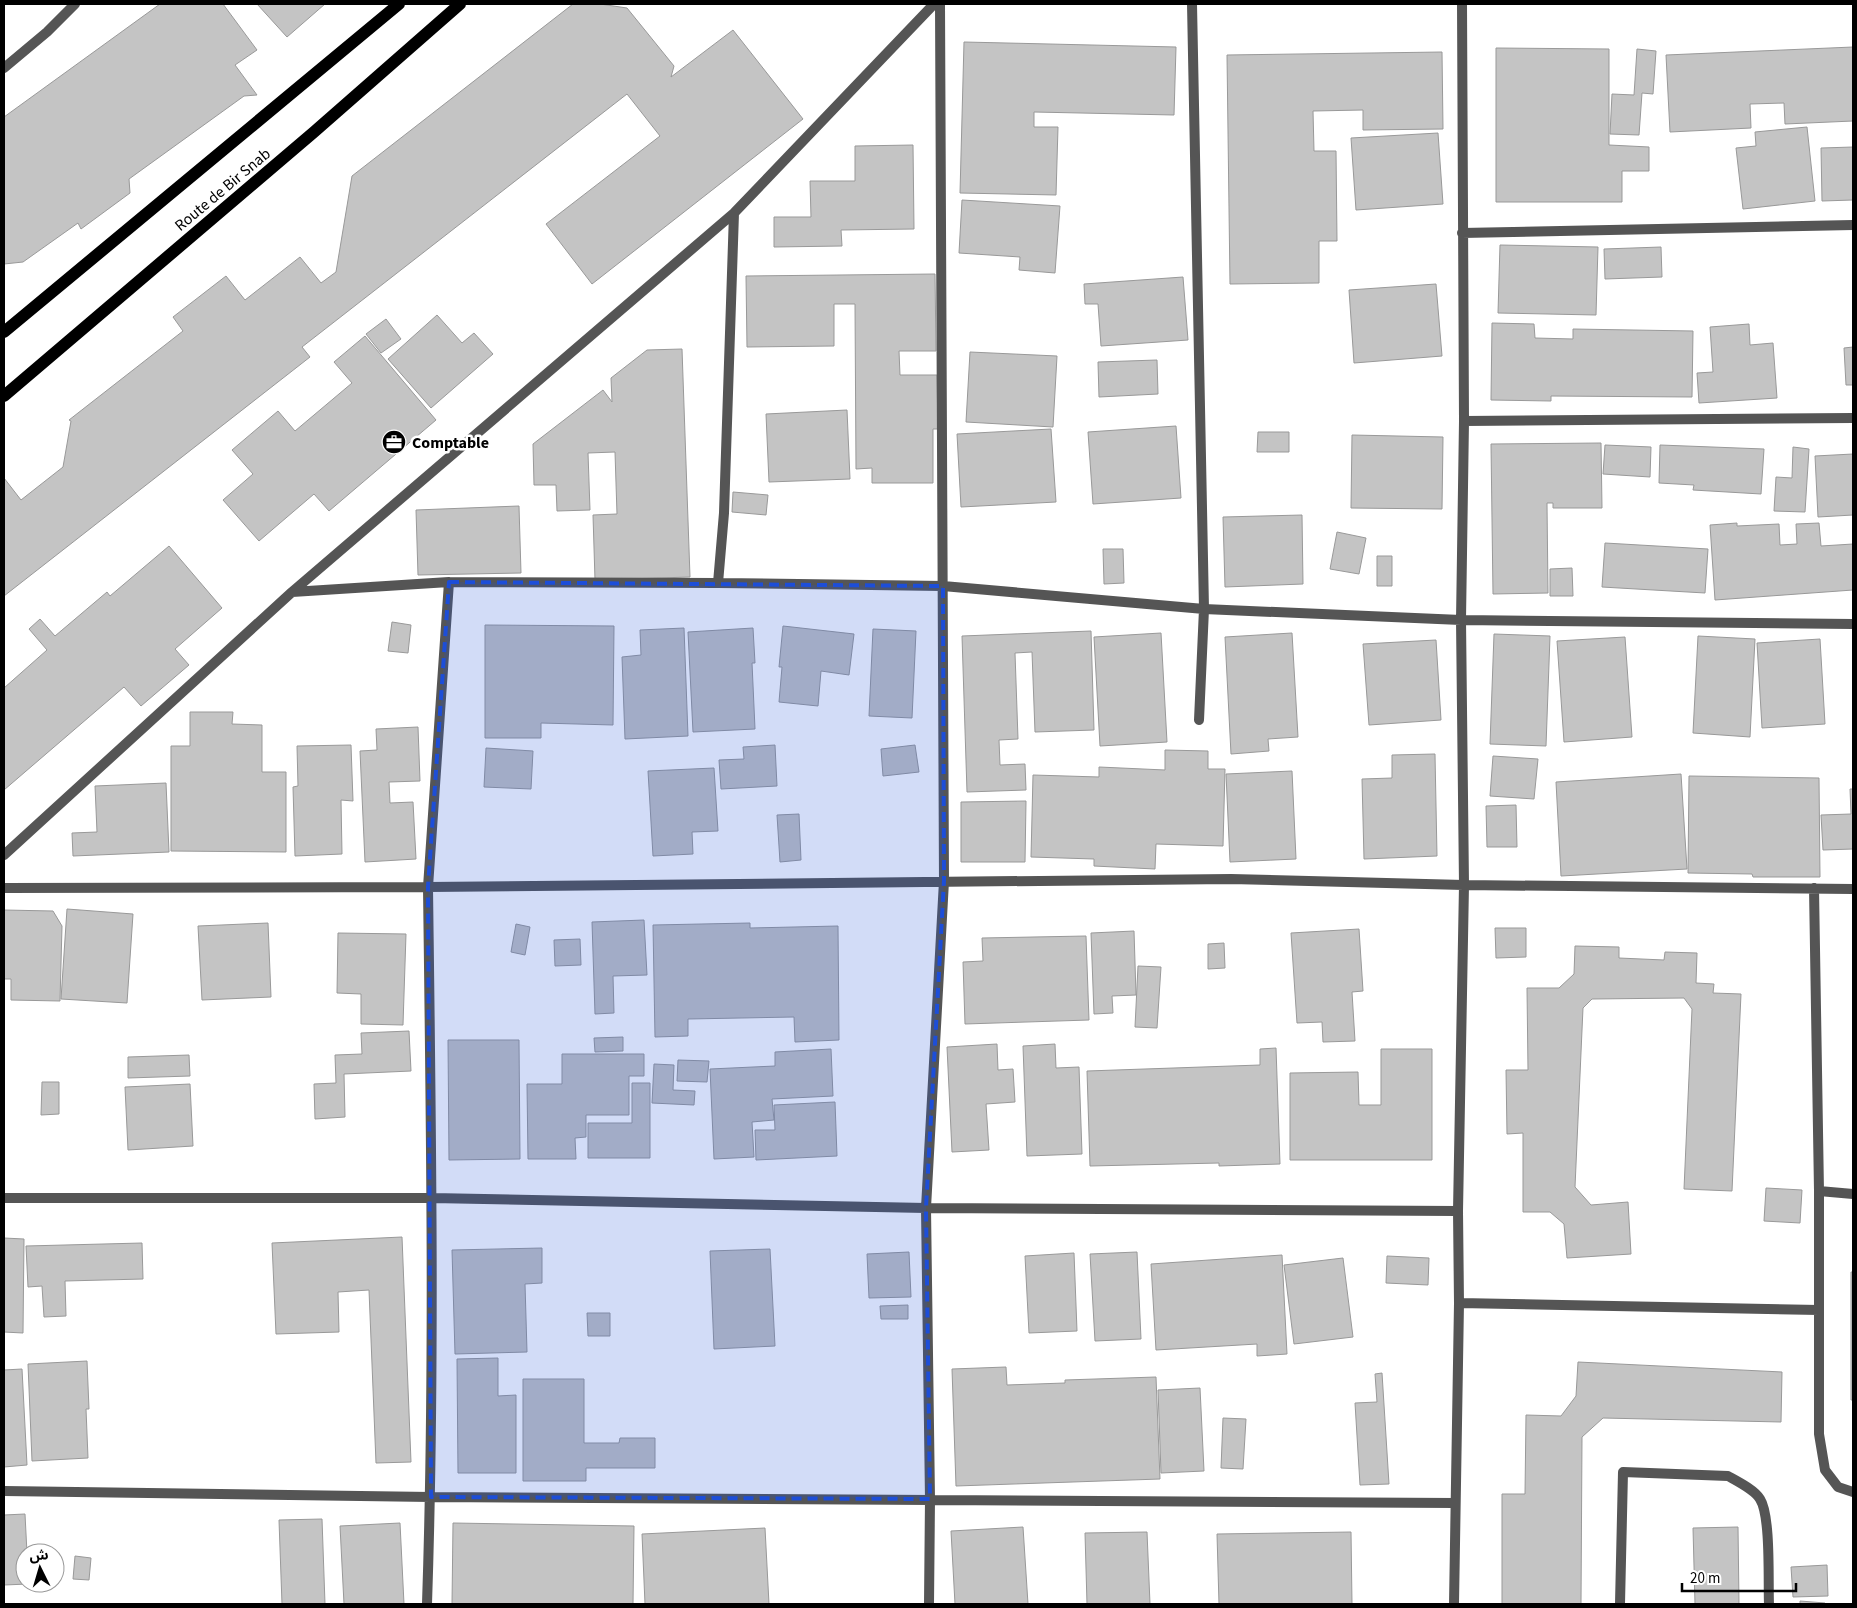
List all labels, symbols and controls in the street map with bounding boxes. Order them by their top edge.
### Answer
street label: Route de Bir Snab [170,143,275,236]
office icon: Comptable [381,429,407,455]
place label: Comptable [412,432,489,454]
north arrow [15,1543,65,1593]
text: ش [29,1545,49,1567]
scale bar [1682,1560,1796,1592]
text: 20 m [1690,1568,1720,1589]

